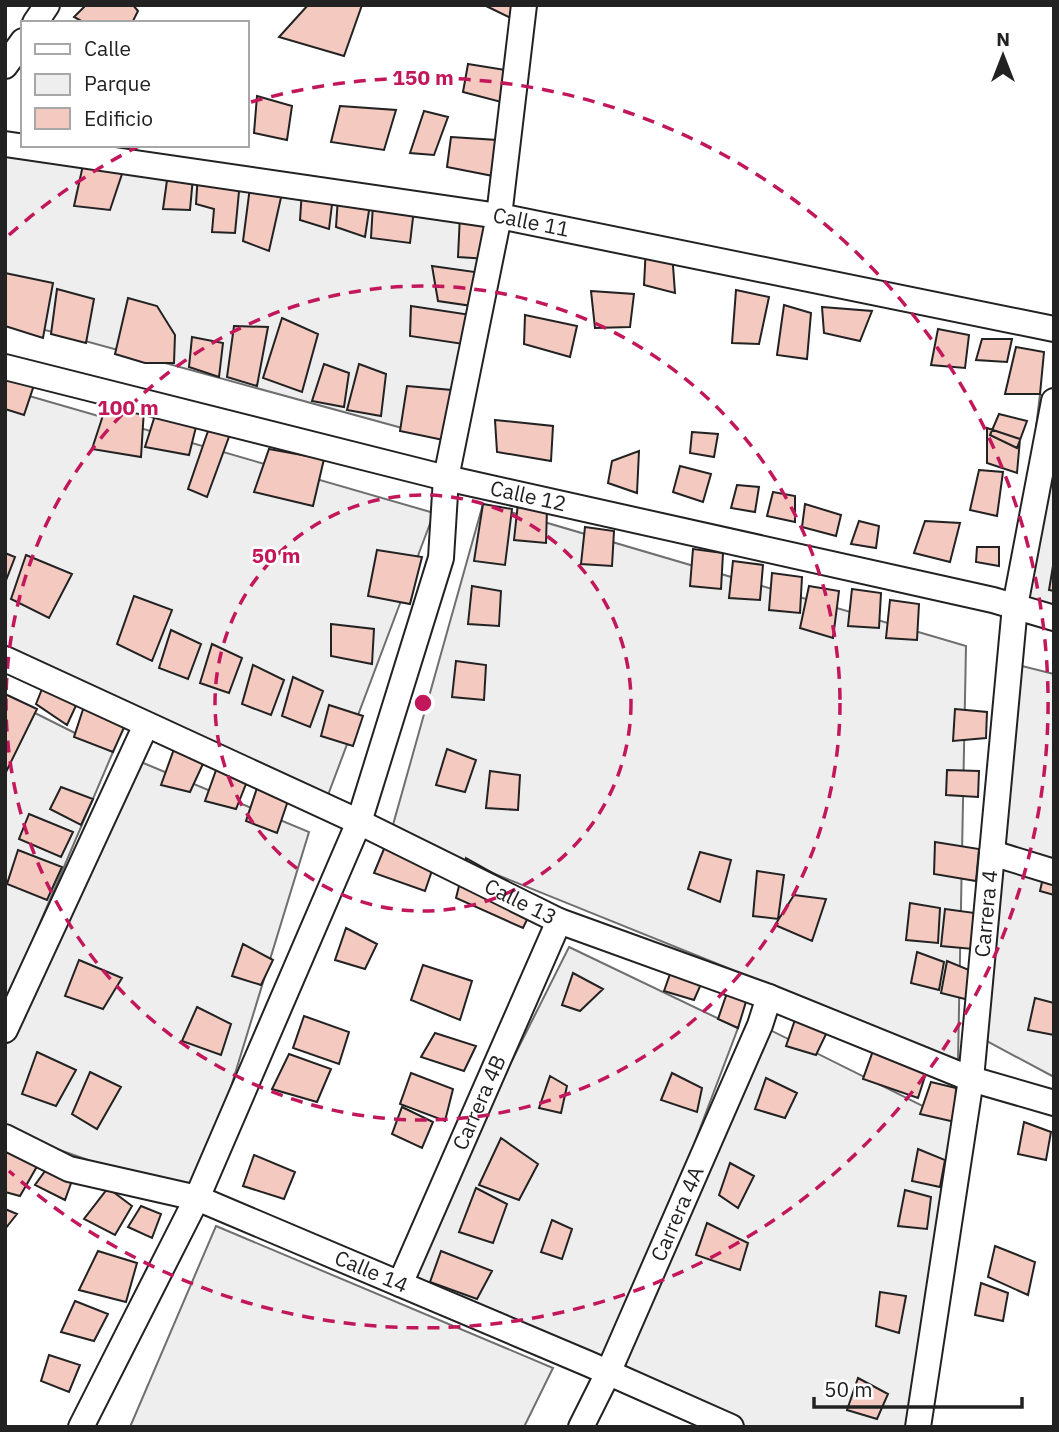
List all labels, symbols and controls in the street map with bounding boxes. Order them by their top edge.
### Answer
legend [21,21,248,147]
north arrow [968,21,1038,91]
text: N [996,27,1010,51]
text: Calle [84,34,131,62]
text: 150 m [392,63,454,91]
text: Parque [84,69,151,97]
text: Edificio [84,104,153,132]
street label: Calle 11 [491,200,572,243]
text: 100 m [97,393,159,421]
street label: Calle 12 [488,473,569,517]
text: 50 m [252,541,300,569]
centre of rings [411,691,435,715]
street label: Carrera 4 [967,869,1003,959]
street label: Calle 13 [480,871,562,931]
street label: Carrera 4B [445,1050,512,1154]
street label: Carrera 4A [644,1162,710,1265]
street label: Calle 14 [331,1243,413,1299]
scale bar [814,1366,1022,1410]
text: 50 m [824,1375,873,1403]

